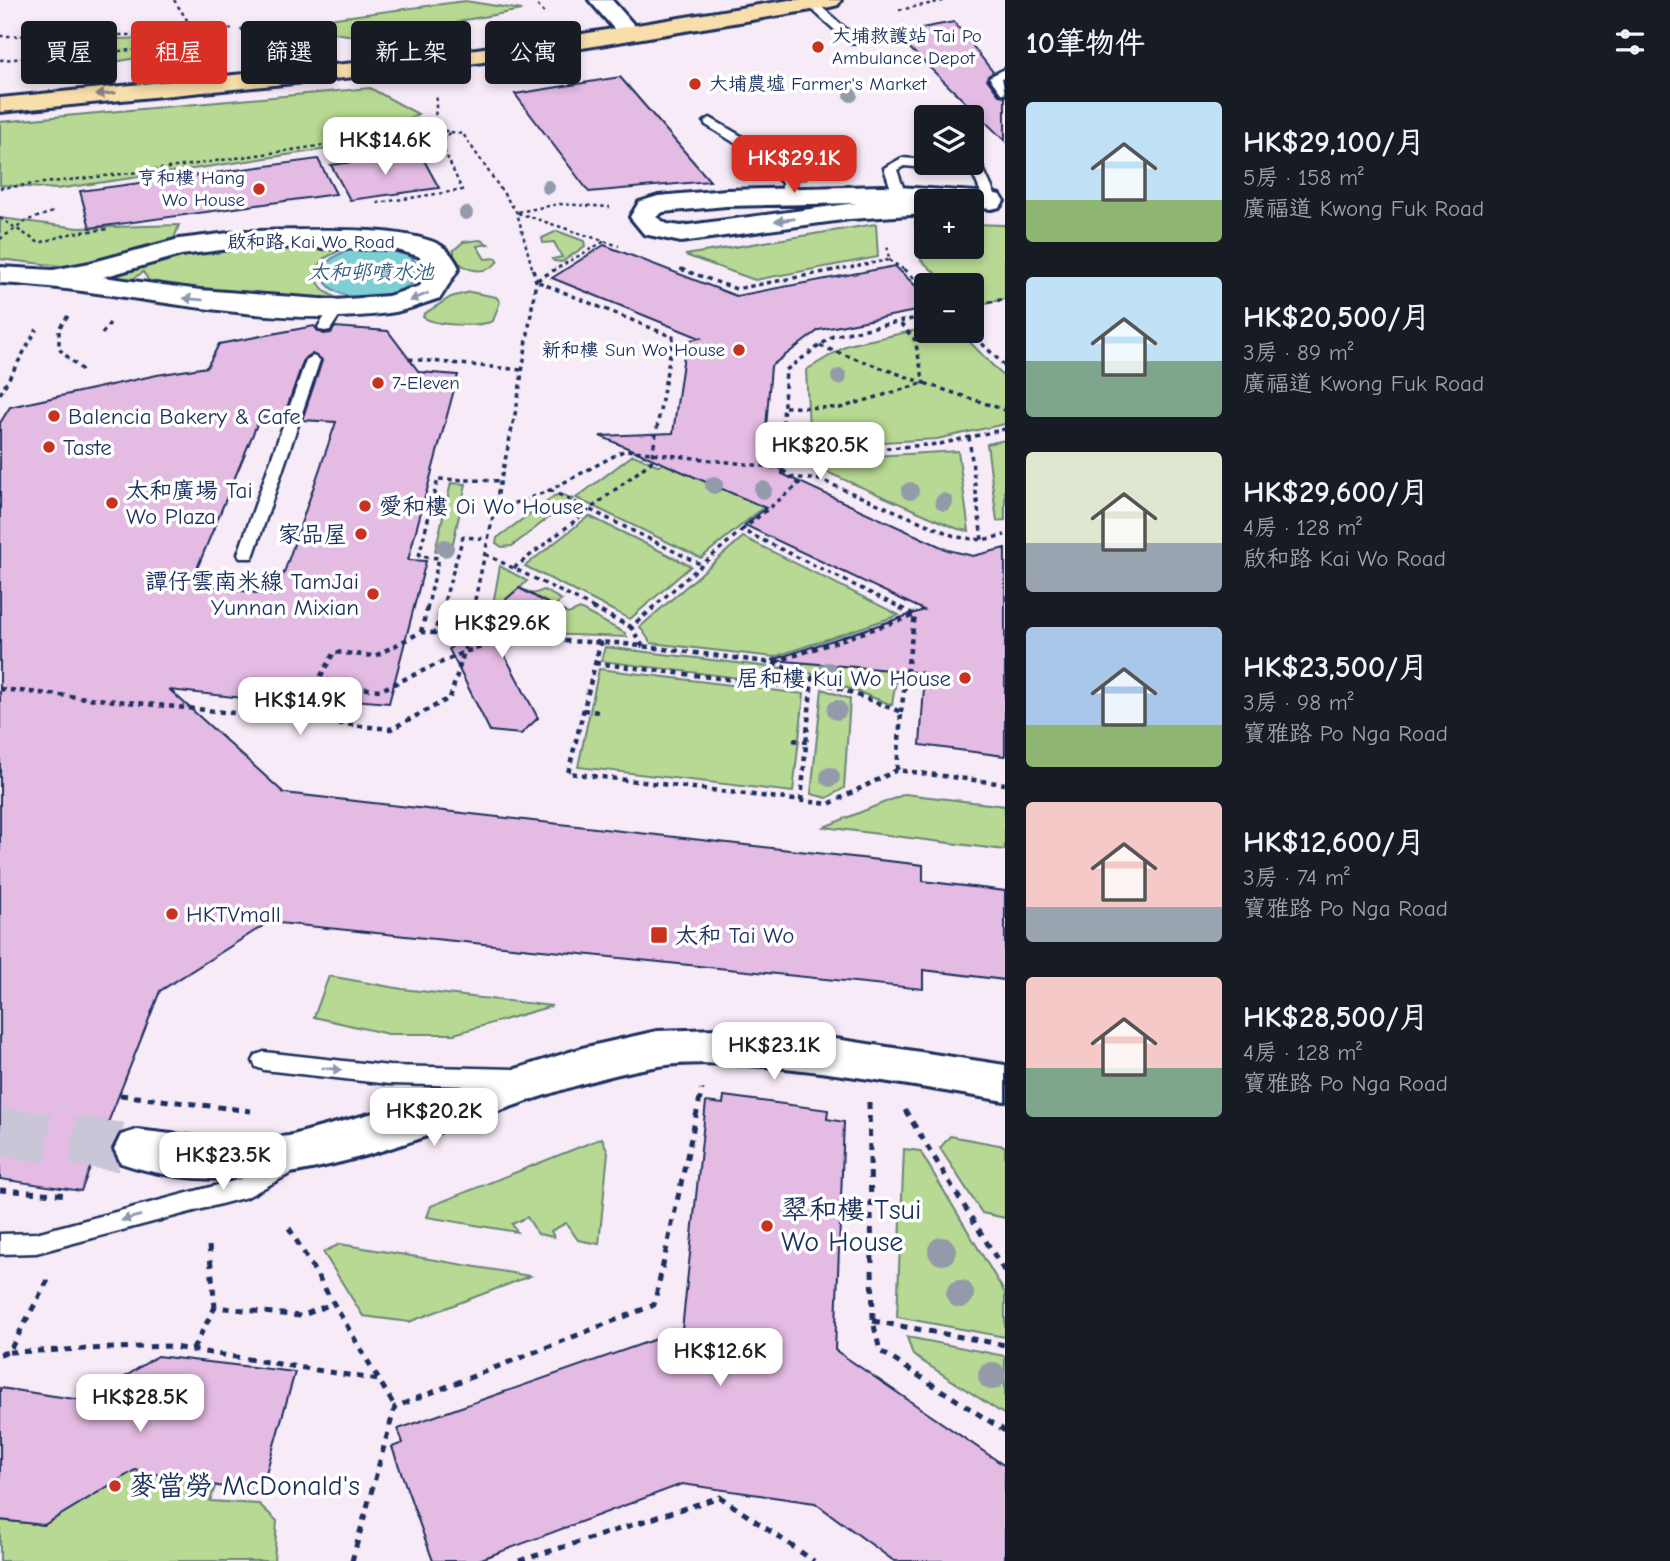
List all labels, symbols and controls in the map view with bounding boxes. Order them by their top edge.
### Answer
chip: 買屋 [21,21,117,84]
chip: 租屋 [131,21,227,84]
chip: 篩選 [241,21,337,84]
chip: 新上架 [351,21,471,84]
chip: 公寓 [485,21,581,84]
icon: filters [1611,23,1649,61]
place label: 大埔救護站 Tai Po Ambulance Depot [832,25,982,69]
text: 10筆物件 [1026,26,1145,61]
marker: 大埔救護站 Tai Po Ambulance Depot [810,39,826,55]
place label: 大埔農墟 Farmer's Market [709,73,927,95]
marker: 大埔農墟 Farmer's Market [687,76,703,92]
one-way arrow [95,89,117,100]
map controls [914,105,984,343]
button: layers [914,105,984,175]
pin: HK$14.6K [313,118,457,177]
text: HK$29,100/月 [1243,125,1425,160]
text: HK$14.6K [339,126,431,153]
icon: home [1082,130,1166,214]
pin: HK$29.1K [722,136,866,195]
text: HK$29.1K [748,144,840,171]
text: 5房 · 158 m² [1243,164,1364,191]
place label: 亨和樓 Hang Wo House [138,167,245,211]
marker: 亨和樓 Hang Wo House [251,181,267,197]
button: + [914,189,984,259]
text: 廣福道 Kwong Fuk Road [1243,195,1484,222]
one-way arrow [774,215,796,226]
street label: 啟和路 Kai Wo Road [227,231,395,253]
water label: 太和邨噴水池 [308,260,435,284]
button: − [914,273,984,343]
one-way arrow [408,292,429,303]
one-way arrow [182,293,204,304]
text: HK$20,500/月 [1243,300,1431,335]
icon: home [1082,305,1166,389]
place label: 新和樓 Sun Wo House [542,339,725,361]
text: 3房 · 89 m² [1243,339,1354,366]
marker: 新和樓 Sun Wo House [731,342,747,358]
text: 廣福道 Kwong Fuk Road [1243,370,1484,397]
place label: 7-Eleven [392,372,460,394]
marker: 7-Eleven [370,375,386,391]
place label: Balencia Bakery & Cafe [68,403,301,430]
marker: Balencia Bakery & Cafe [46,408,62,424]
pin: HK$20.5K [748,422,892,482]
text: HK$20.5K [771,431,869,458]
place label: Taste [63,434,112,461]
marker: Taste [41,439,57,455]
text: HK$29,600/月 [1243,475,1429,510]
place label: 太和廣場 Tai Wo Plaza [126,477,253,530]
icon: home [1082,480,1166,564]
place label: 愛和樓 Oi Wo House [379,493,584,520]
marker: 太和廣場 Tai Wo Plaza [104,495,120,511]
marker: 愛和樓 Oi Wo House [357,498,373,514]
text: 4房 · 128 m² [1243,514,1362,541]
place label: 家品屋 [278,521,347,548]
marker: 家品屋 [353,526,369,542]
text: 啟和路 Kai Wo Road [1243,545,1446,572]
place label: 譚仔雲南米線 TamJai Yunnan Mixian [145,568,359,621]
marker: 譚仔雲南米線 TamJai Yunnan Mixian [365,586,381,602]
pin: HK$29.6K [430,600,574,660]
text: HK$29.6K [454,609,550,636]
text: HK$23,500/月 [1243,650,1428,685]
icon: home [1082,655,1166,739]
place label: 居和樓 Kui Wo House [736,665,951,692]
marker: 居和樓 Kui Wo House [957,670,973,686]
pin: HK$14.9K [228,678,372,737]
text: HK$14.9K [254,686,346,713]
text: 3房 · 98 m² [1243,689,1354,716]
text: 寶雅路 Po Nga Road [1243,720,1448,747]
text: HK$12,600/月 [1243,825,1425,860]
icon: home [1082,830,1166,914]
text: 3房 · 74 m² [1243,864,1350,891]
text: 寶雅路 Po Nga Road [1243,895,1448,922]
place label: HKTVmall [186,901,281,928]
marker: HKTVmall [164,906,180,922]
place label: 太和 Tai Wo [675,922,795,949]
marker: 太和 Tai Wo [649,925,669,945]
text: HK$28,500/月 [1243,1000,1429,1035]
icon: home [1082,1005,1166,1089]
pin: HK$23.1K [702,1023,846,1082]
text: HK$23.1K [728,1031,820,1058]
text: 4房 · 128 m² [1243,1039,1362,1066]
one-way arrow [321,1063,343,1074]
text: 寶雅路 Po Nga Road [1243,1070,1448,1097]
pin: HK$20.2K [362,1088,506,1148]
text: HK$20.2K [386,1097,482,1124]
pin: HK$23.5K [151,1132,295,1192]
text: HK$23.5K [175,1141,271,1168]
place label: 翠和樓 Tsui Wo House [781,1194,921,1258]
one-way arrow [119,1213,141,1224]
marker: 翠和樓 Tsui Wo House [759,1218,775,1234]
pin: HK$12.6K [648,1328,792,1388]
text: HK$12.6K [674,1337,766,1364]
pin: HK$28.5K [68,1374,212,1434]
text: HK$28.5K [92,1383,188,1410]
place label: 麥當勞 McDonald's [129,1470,360,1502]
marker: 麥當勞 McDonald's [107,1478,123,1494]

